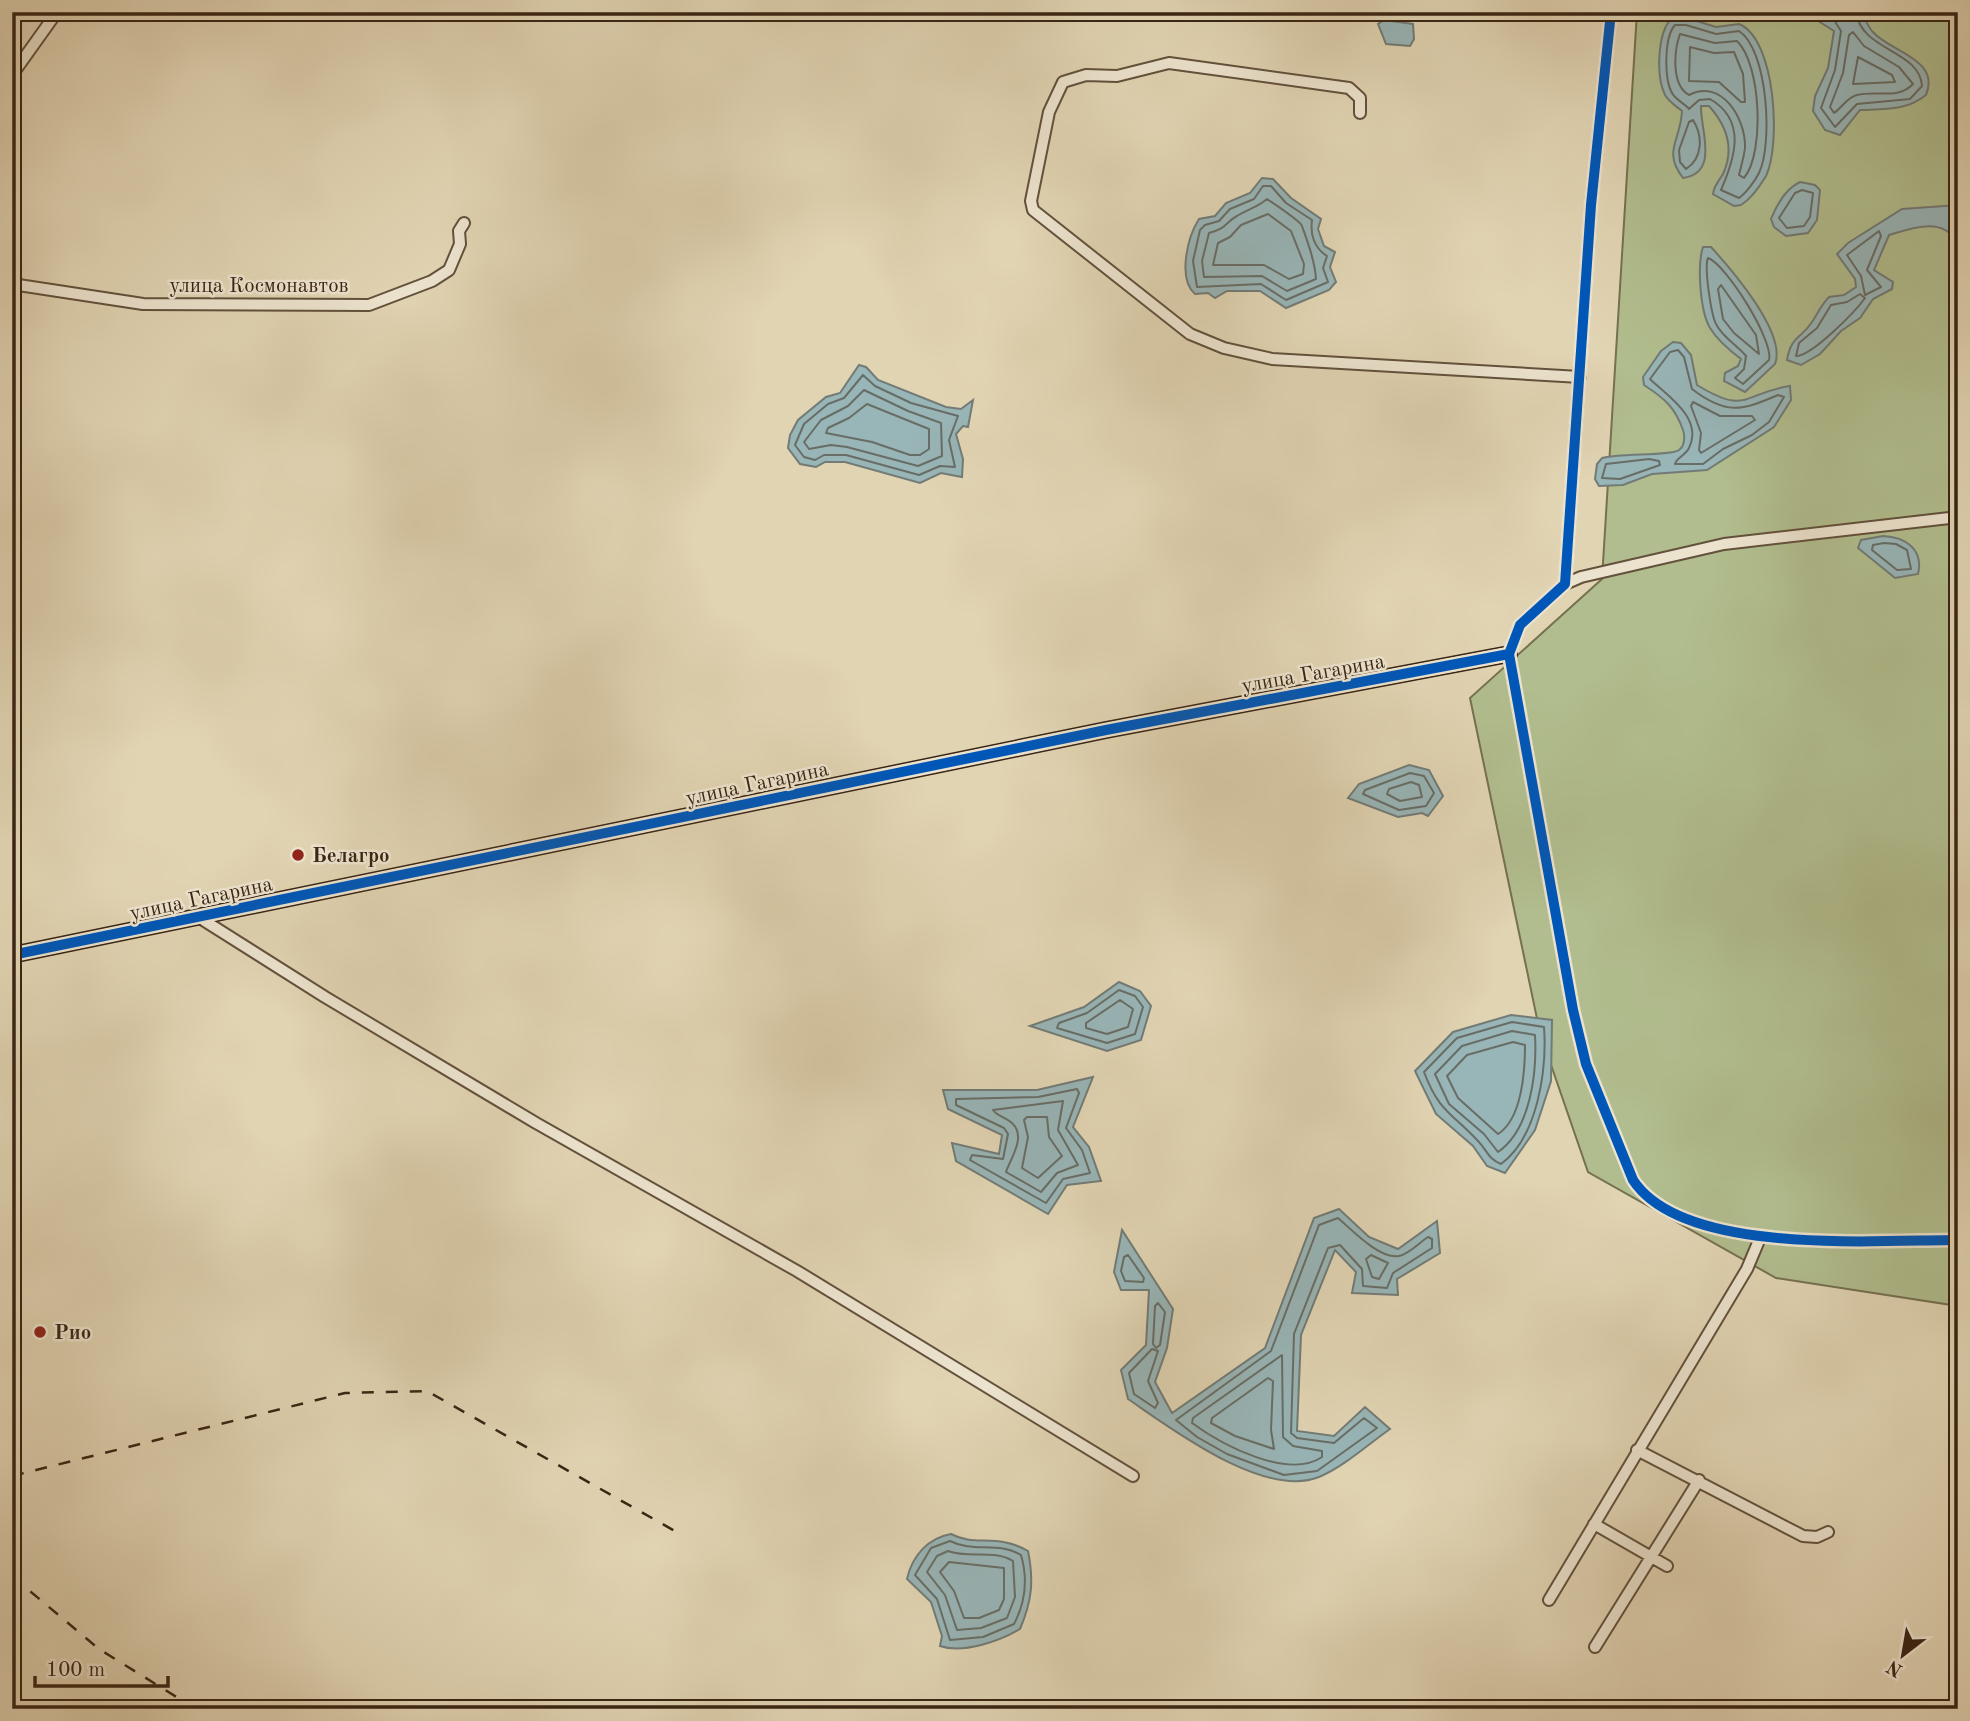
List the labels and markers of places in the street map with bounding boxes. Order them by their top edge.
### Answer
place label: Белагро [312,846,390,867]
marker: Белагро [290,847,306,863]
place label: Рио [54,1323,91,1344]
marker: Рио [32,1324,48,1340]

